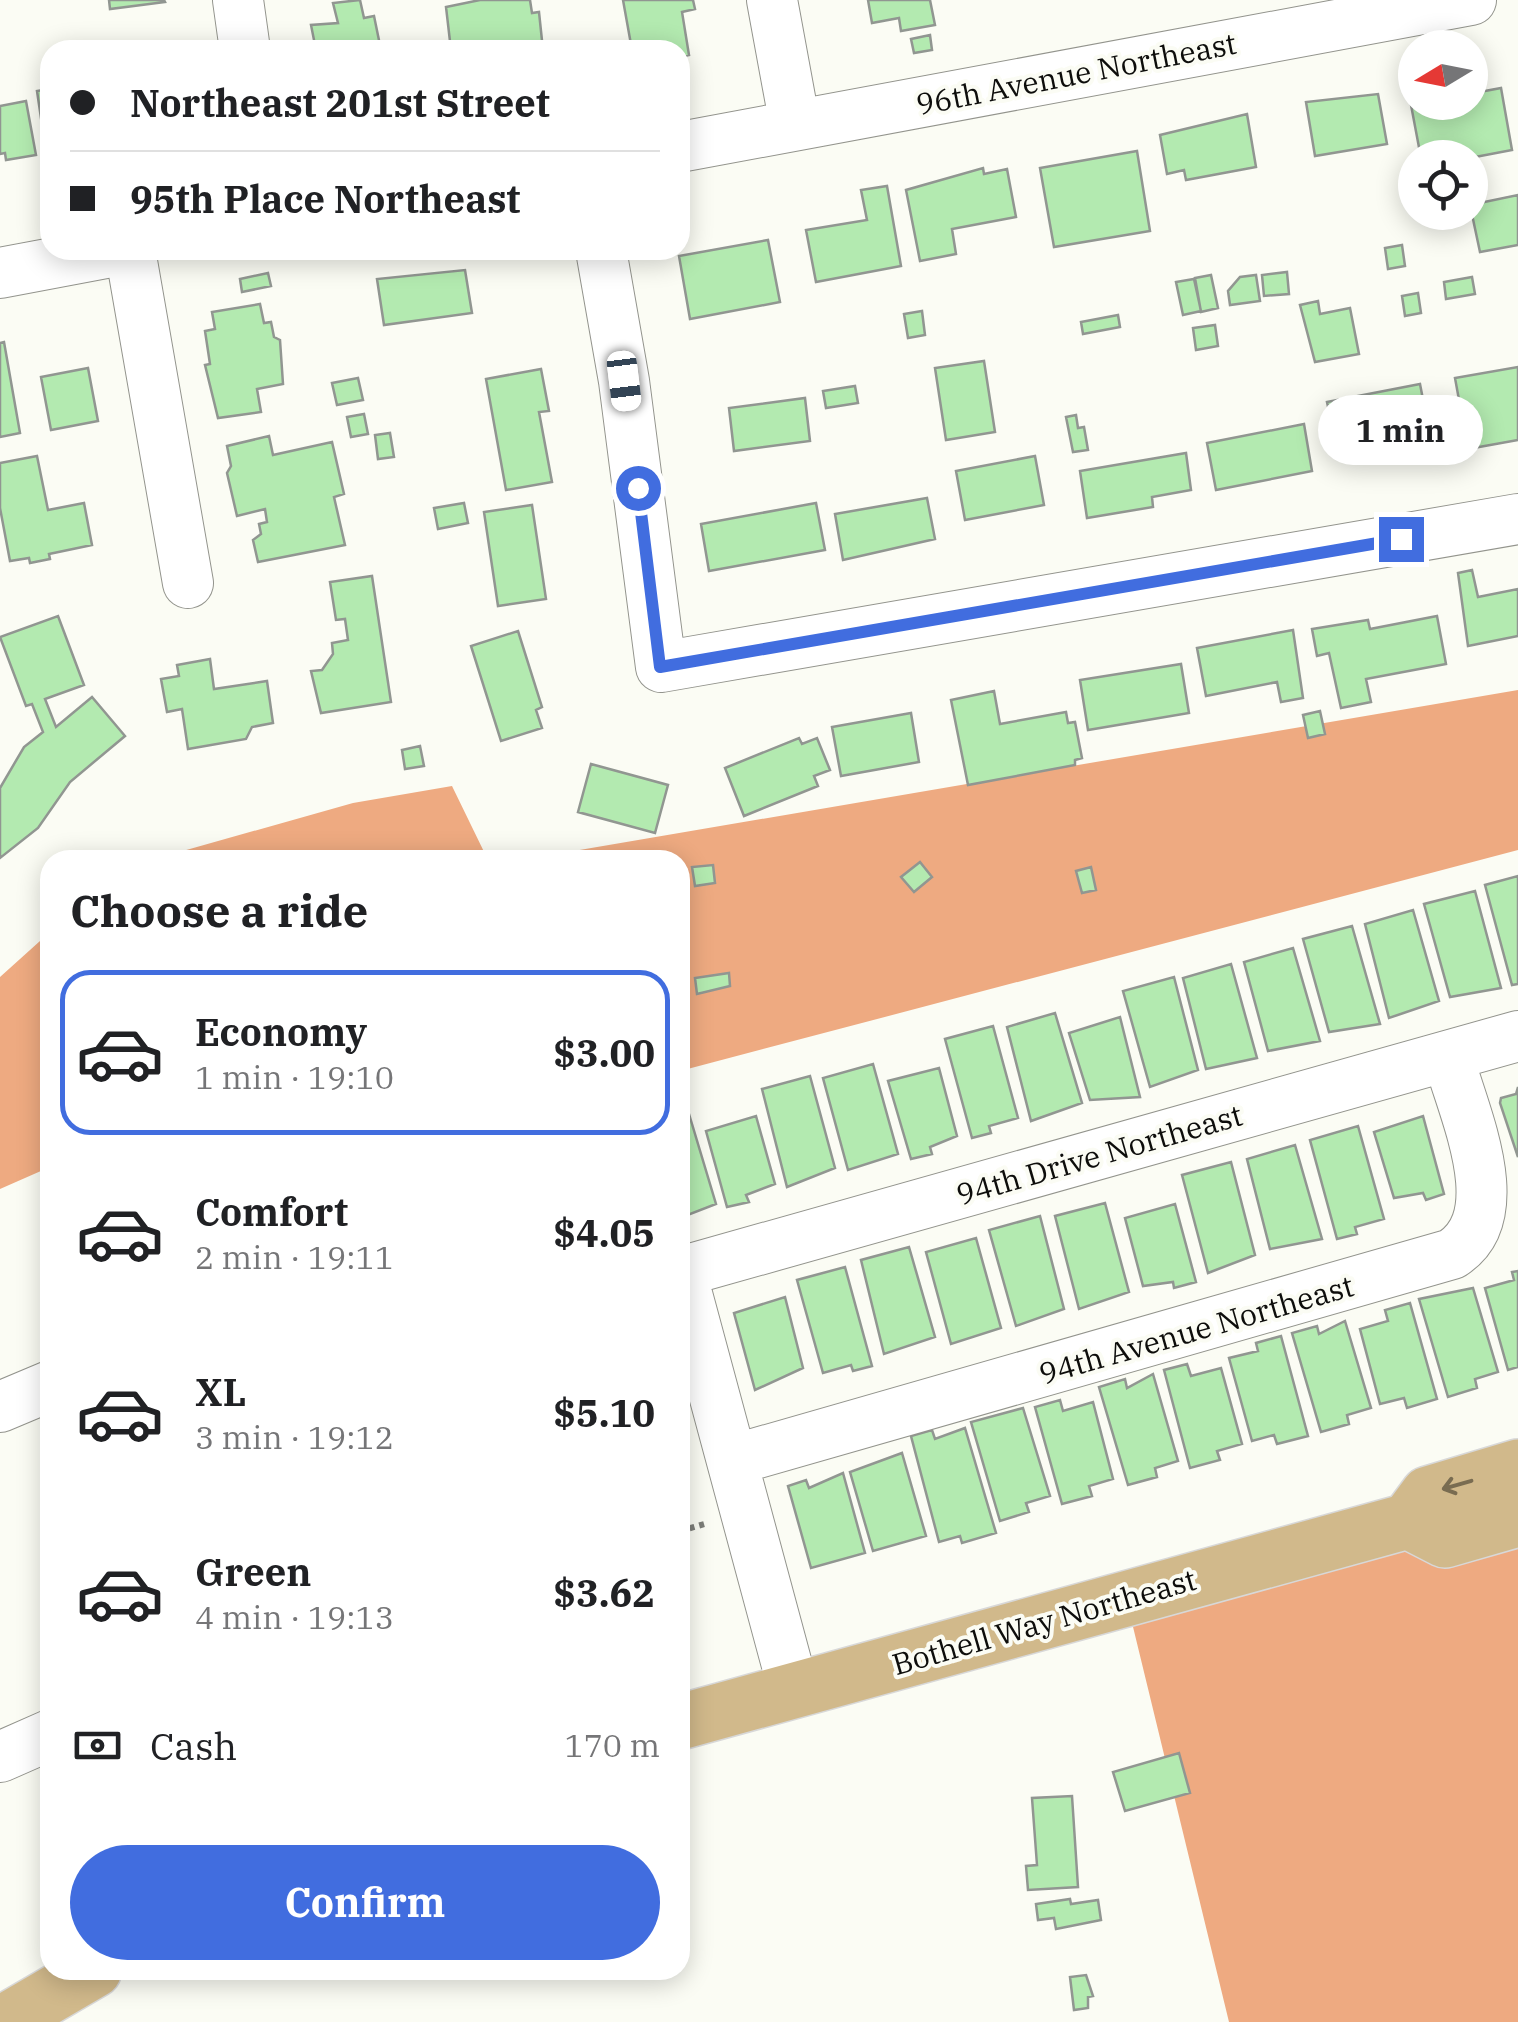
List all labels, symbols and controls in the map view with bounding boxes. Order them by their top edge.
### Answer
street label: 96th Avenue Northeast [913,23,1239,123]
north arrow [1398,30,1488,120]
map controls [1398,30,1488,230]
text: Northeast 201st Street [130,78,550,127]
button: locate [1398,140,1488,230]
text: 95th Place Northeast [130,174,520,223]
car [605,349,643,413]
callout: 1 min [1318,394,1484,464]
text: 1 min [1356,409,1445,451]
route start [616,466,661,511]
route end [1379,517,1424,562]
text: Choose a ride [70,881,368,939]
text: Economy [195,1007,367,1056]
icon: car [75,1008,165,1098]
text: $3.00 [553,1028,655,1077]
text: 1 min · 19:10 [195,1056,394,1098]
street label: 94th Drive Northeast [951,1094,1247,1214]
text: Comfort [195,1187,348,1236]
icon: car [75,1188,165,1278]
text: $4.05 [553,1208,655,1257]
text: 2 min · 19:11 [195,1236,394,1278]
street label: 94th Avenue Northeast [1034,1265,1358,1393]
text: XL [195,1367,246,1416]
icon: car [75,1368,165,1458]
text: $5.10 [553,1388,655,1437]
text: 3 min · 19:12 [195,1416,394,1458]
one-way arrow [1441,1477,1473,1495]
text: Green [195,1547,311,1596]
icon: car [75,1548,165,1638]
street label: Bothell Way Northeast [887,1559,1201,1683]
text: $3.62 [553,1568,655,1617]
text: 4 min · 19:13 [195,1596,394,1638]
icon: cash [70,1718,125,1773]
text: Cash [150,1721,237,1770]
text: 170 m [564,1724,660,1766]
button: Confirm [70,1845,660,1960]

